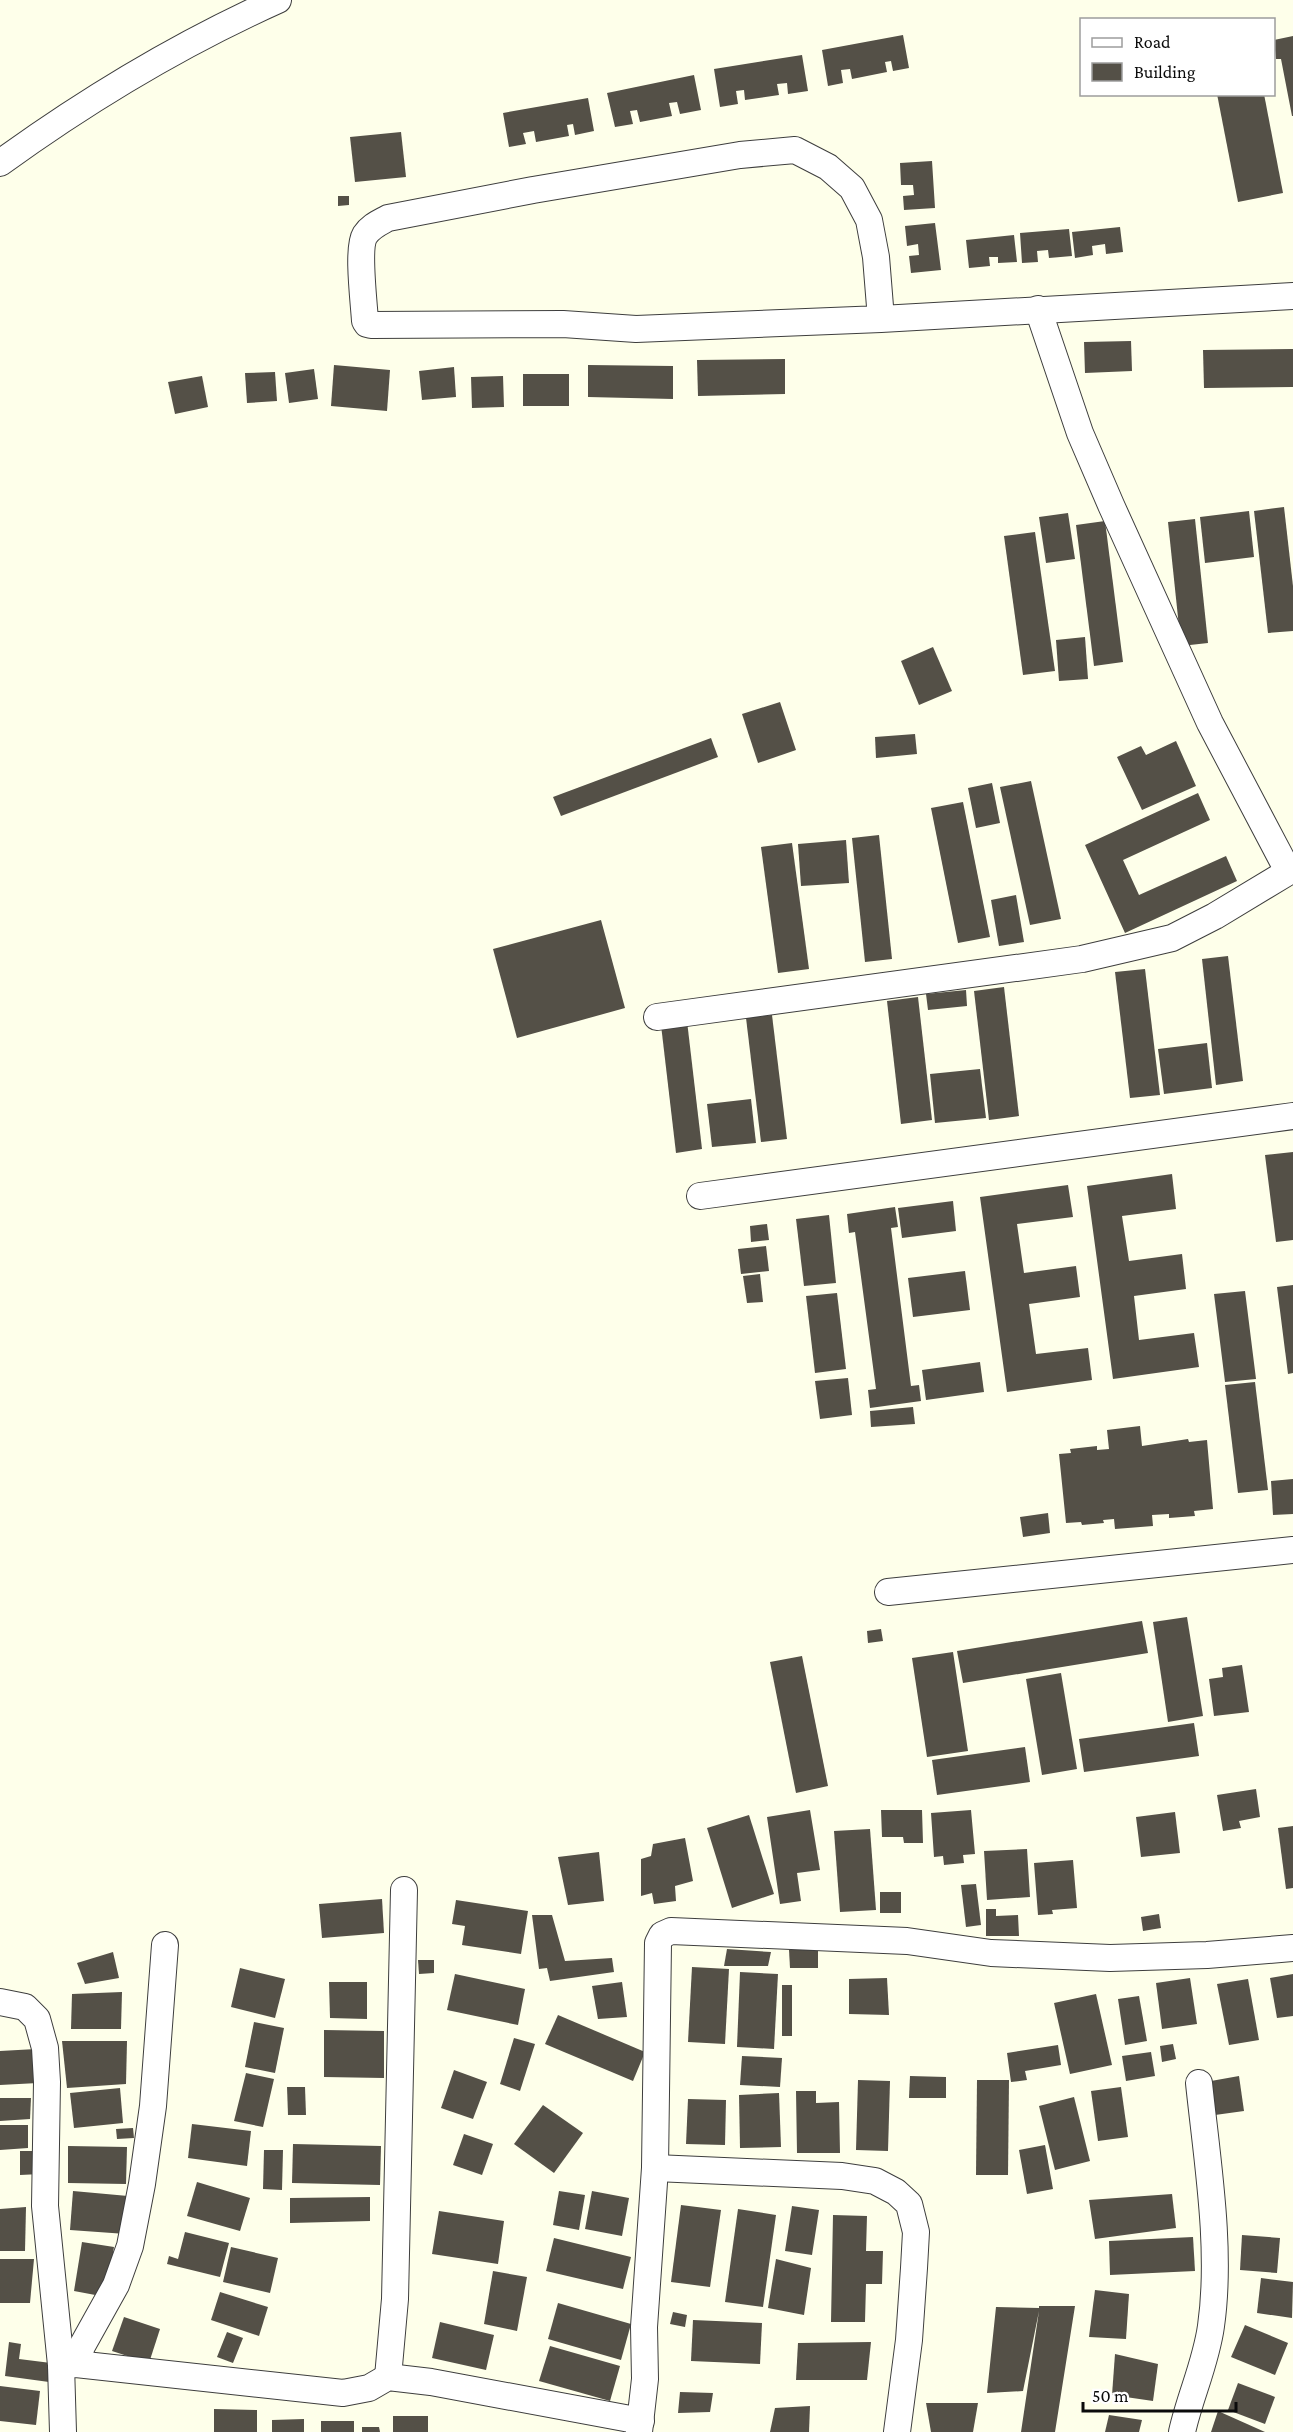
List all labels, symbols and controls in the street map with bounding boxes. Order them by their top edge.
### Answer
legend [1080,18,1275,96]
text: Road [1134,32,1171,52]
text: Building [1134,62,1196,82]
scale bar [1083,2375,1236,2413]
text: 50 m [1092,2386,1129,2406]

